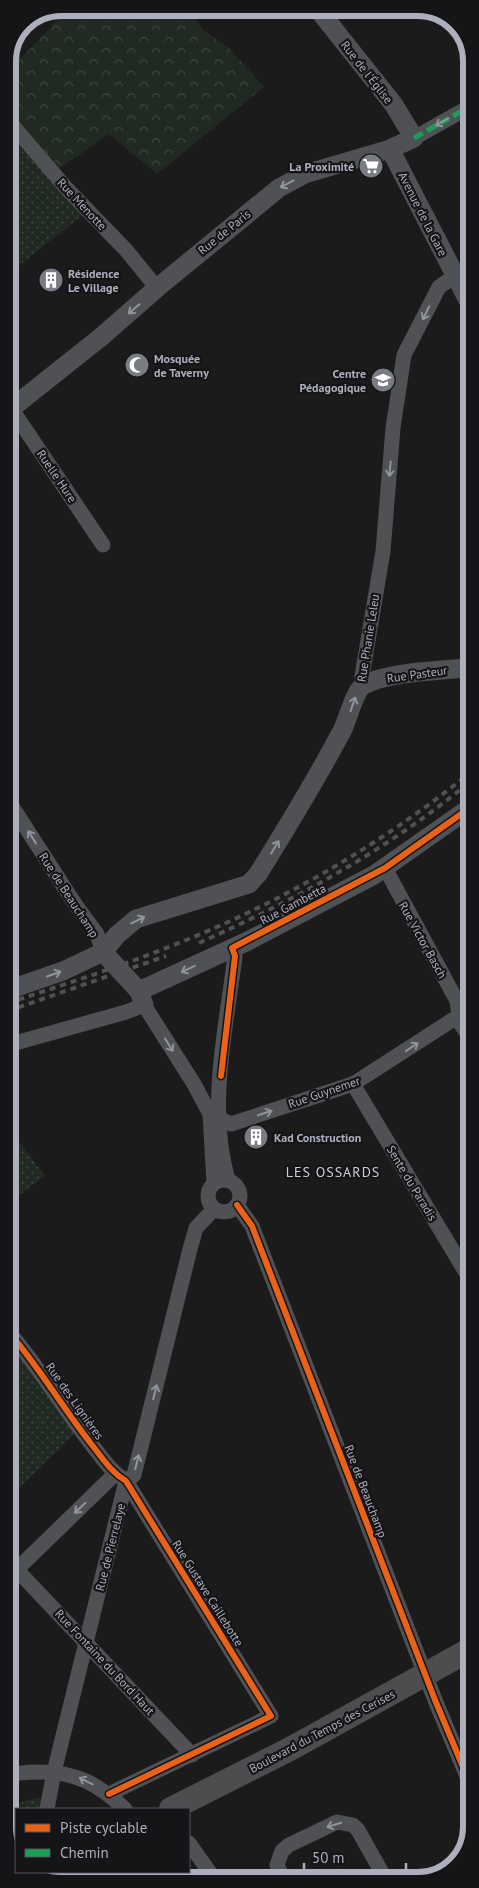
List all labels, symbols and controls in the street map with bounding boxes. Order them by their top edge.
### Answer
street label: Rue de l'Église [338,38,396,106]
one-way arrow [436,117,450,127]
supermarket icon: La Proximité [358,153,384,179]
place label: La Proximité [289,159,354,174]
street label: Avenue de la Gare [395,169,451,259]
street label: Rue Menotte [54,175,110,233]
one-way arrow [279,179,294,189]
street label: Rue de Paris [195,206,253,258]
place label: Résidence Le Village [68,266,119,295]
building icon: Résidence Le Village [38,267,64,293]
one-way arrow [128,303,141,314]
one-way arrow [421,305,430,320]
place label: Mosquée de Taverny [154,351,209,380]
mosque icon: Mosquée de Taverny [124,352,150,378]
place label: Centre Pédagogique [300,366,366,395]
school or university icon: Centre Pédagogique [370,367,396,393]
street label: Ruelle Hure [34,447,80,505]
one-way arrow [385,461,395,477]
street label: Rue Phanie Leleu [354,593,382,683]
street label: Rue Pasteur [386,662,448,686]
one-way arrow [349,697,358,713]
one-way arrow [26,830,36,844]
one-way arrow [271,840,281,854]
street label: Rue de Beauchamp [36,850,102,940]
street label: Rue Gambetta [257,880,329,928]
street label: Rue Victor Basch [396,899,450,981]
one-way arrow [131,915,146,925]
one-way arrow [181,964,196,974]
one-way arrow [46,969,61,978]
one-way arrow [164,1037,174,1051]
one-way arrow [405,1042,419,1052]
street label: Rue Guynemer [286,1073,362,1111]
one-way arrow [256,1107,272,1117]
building icon: Kad Construction [243,1124,269,1150]
place label: Kad Construction [274,1130,361,1145]
street label: Sente du Paradis [384,1143,440,1223]
district label: LES OSSARDS [286,1163,380,1181]
street label: Rue des Lignières [43,1360,107,1442]
one-way arrow [151,1384,160,1400]
street label: Rue de Beauchamp [341,1442,391,1540]
one-way arrow [133,1454,142,1470]
one-way arrow [74,1502,86,1515]
street label: Rue de Pierrelaye [92,1502,128,1592]
street label: Rue Gustave Caillebotte [169,1537,247,1649]
street label: Rue Fontaine du Bord Haut [52,1606,158,1718]
street label: Boulevard du Temps des Cerises [247,1686,397,1776]
one-way arrow [79,1776,94,1786]
legend [15,1808,190,1873]
text: Piste cyclable [60,1818,147,1837]
one-way arrow [326,1821,342,1831]
scale bar [304,1840,406,1872]
text: Chemin [60,1843,109,1862]
text: 50 m [312,1848,345,1867]

